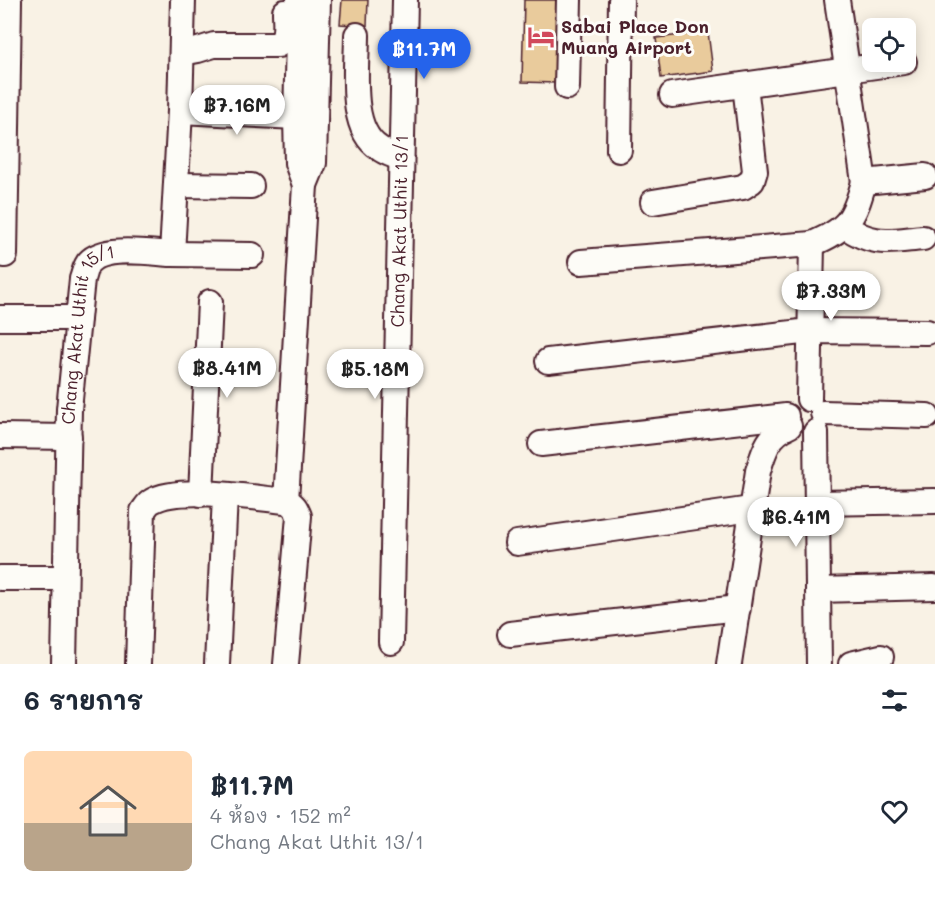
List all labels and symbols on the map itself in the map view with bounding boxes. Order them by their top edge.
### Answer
place label: Sabai Place Don Muang Airport [561,14,709,59]
hotel icon: Sabai Place Don Muang Airport [526,22,556,52]
pin: ฿11.7M [375,29,473,80]
pin: ฿7.16M [188,85,286,136]
street label: Chang Akat Uthit 13/1 [385,134,413,328]
street label: Chang Akat Uthit 15/1 [56,239,116,425]
pin: ฿7.33M [782,271,880,322]
pin: ฿8.41M [178,348,276,399]
pin: ฿5.18M [326,349,424,400]
pin: ฿6.41M [747,497,845,548]

